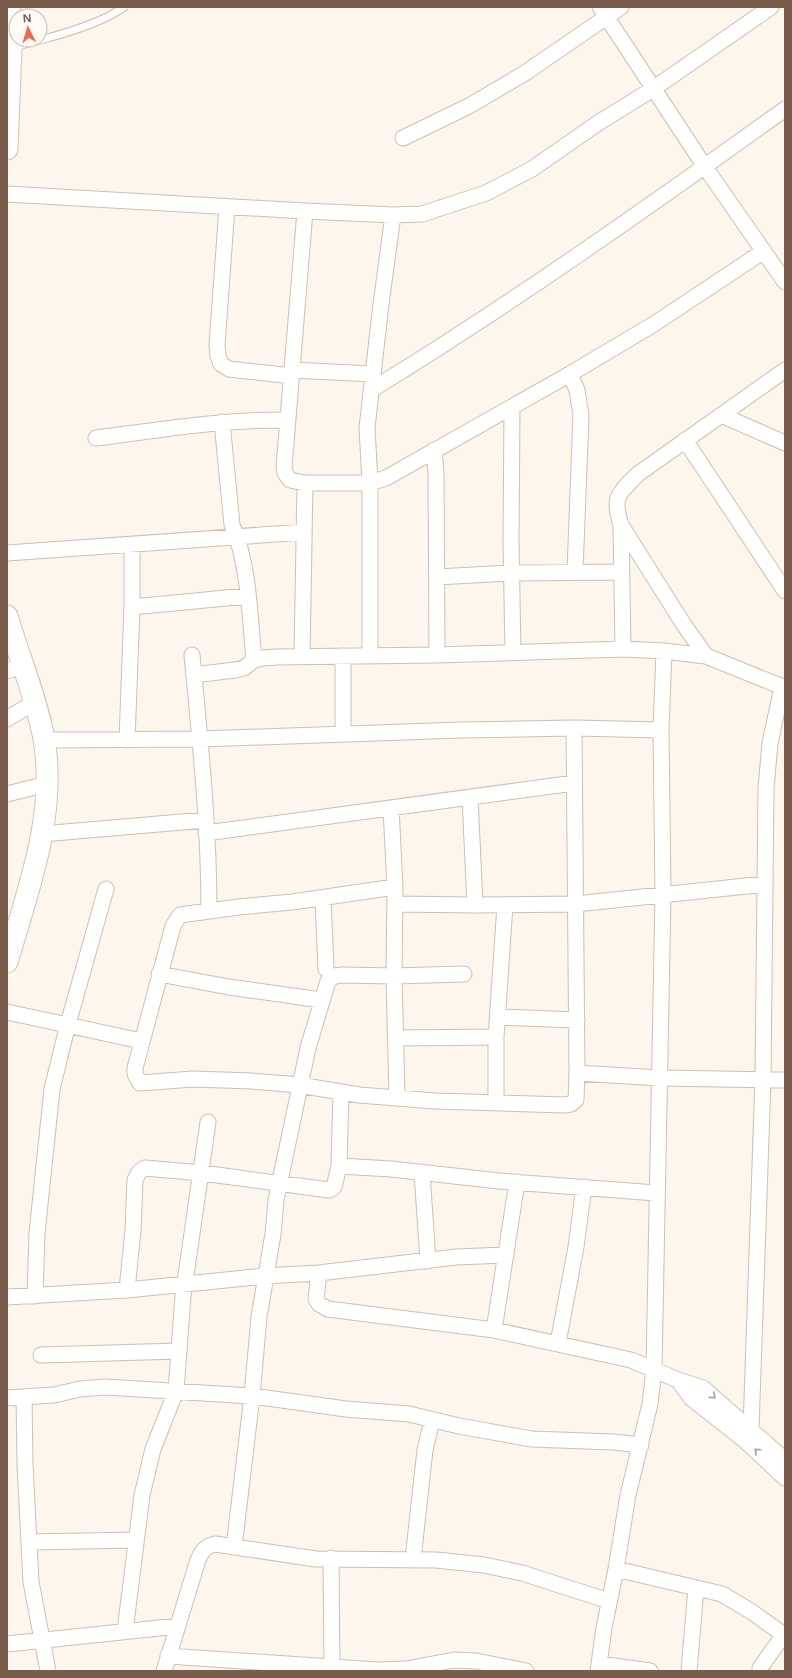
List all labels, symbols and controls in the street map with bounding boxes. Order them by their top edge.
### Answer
north arrow [8,8,48,48]
text: N [22,10,32,25]
one-way arrow [708,1391,715,1398]
one-way arrow [754,1449,762,1456]

